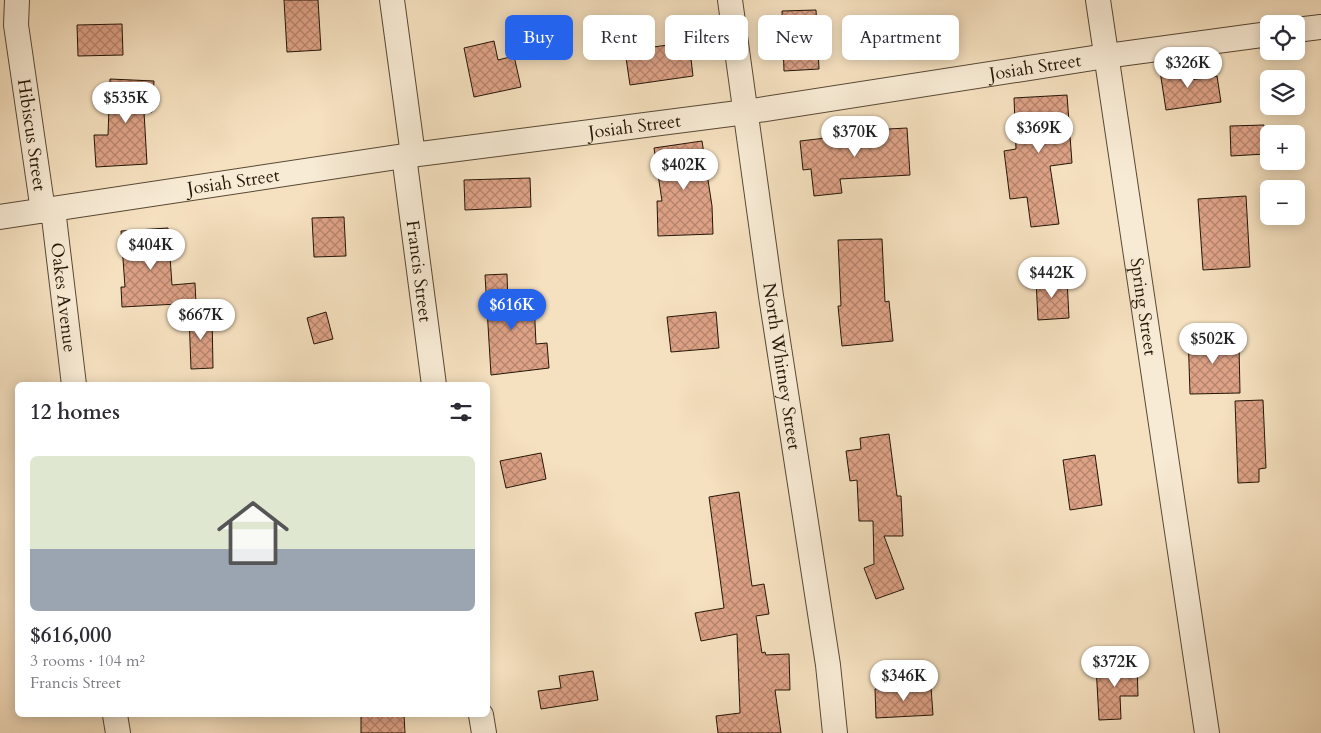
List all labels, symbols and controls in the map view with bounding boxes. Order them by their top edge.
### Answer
chip: Buy [505,15,573,60]
chip: Rent [583,15,655,60]
chip: Filters [665,15,748,60]
chip: New [758,15,832,60]
chip: Apartment [842,15,959,60]
map controls [1260,15,1305,225]
button: locate [1260,15,1305,60]
pin: $326K [1153,46,1223,89]
street label: Josiah Street [984,47,1083,87]
text: $326K [1165,52,1211,74]
button: layers [1260,70,1305,115]
street label: Hibiscus Street [11,77,52,193]
pin: $535K [91,82,161,124]
text: $535K [103,87,149,109]
street label: Josiah Street [584,108,682,145]
pin: $369K [1004,112,1074,154]
pin: $370K [820,116,890,158]
text: $369K [1016,117,1062,139]
text: $370K [832,121,878,143]
button: + [1260,125,1305,170]
pin: $402K [649,148,719,191]
text: $402K [661,154,707,176]
street label: Josiah Street [183,162,281,202]
button: − [1260,180,1305,225]
street label: Francis Street [400,219,438,324]
pin: $404K [116,228,186,271]
text: $404K [128,234,174,256]
street label: Oakes Avenue [45,241,83,354]
pin: $442K [1017,256,1087,299]
street label: Spring Street [1124,256,1163,358]
text: $442K [1029,262,1075,284]
street label: North Whitney Street [757,281,807,452]
pin: $616K [477,288,547,331]
text: $616K [489,294,535,316]
pin: $667K [166,298,236,341]
text: $667K [178,304,224,326]
pin: $502K [1178,322,1248,365]
text: $502K [1190,328,1236,350]
text: 12 homes [30,398,120,427]
icon: filters [447,398,475,426]
icon: home [208,488,298,578]
text: $616,000 [30,621,111,650]
pin: $372K [1080,646,1150,688]
text: 3 rooms · 104 m² [30,650,145,672]
text: $372K [1092,651,1138,673]
pin: $346K [869,660,939,702]
text: $346K [881,665,927,687]
text: Francis Street [30,672,121,694]

